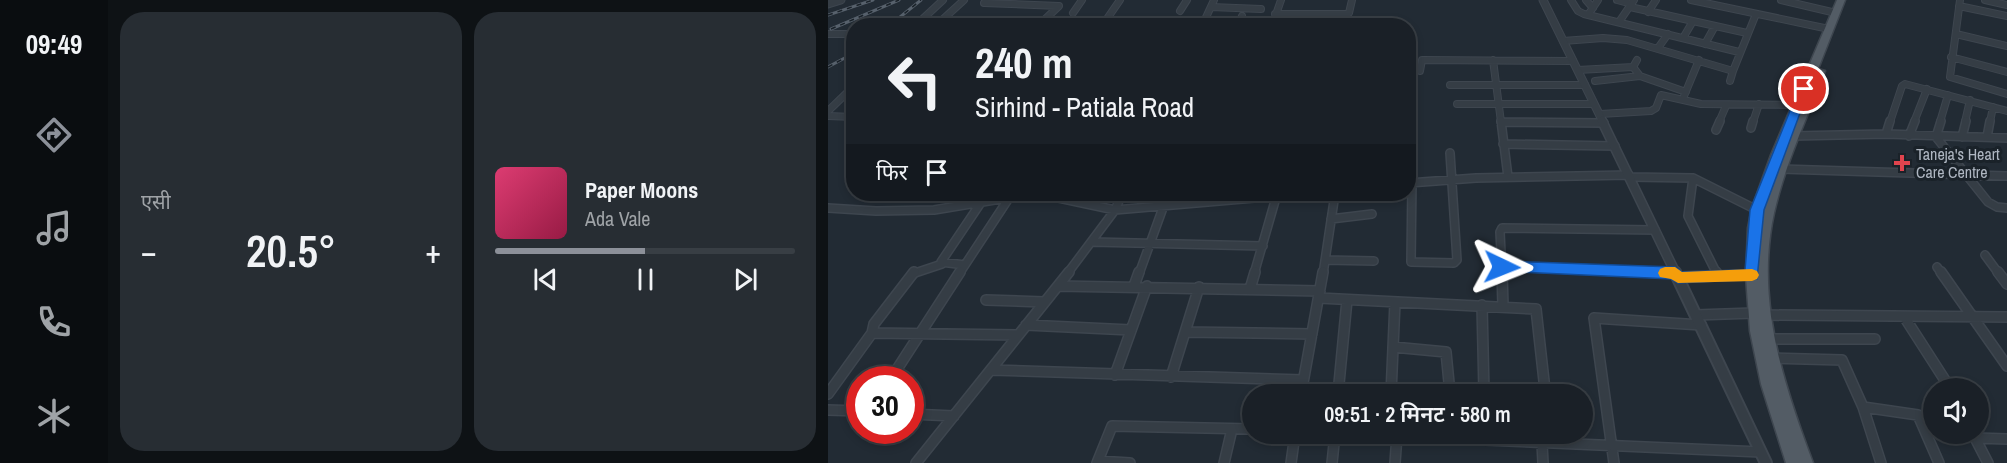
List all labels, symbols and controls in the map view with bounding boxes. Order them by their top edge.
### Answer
text: 09:49 [26,26,82,62]
text: 240 m [975,35,1073,91]
icon: left [876,42,954,120]
pin [1778,63,1829,114]
icon: arrive [1787,72,1820,105]
text: Sirhind - Patiala Road [975,89,1194,125]
icon: directions [33,114,75,156]
place label: Taneja's Heart Care Centre [1916,143,2000,183]
marker: Taneja's Heart Care Centre [1893,154,1911,172]
icon: arrive [920,156,953,189]
text: फिर [876,157,908,187]
text: Paper Moons [585,175,698,205]
text: एसी [141,188,171,215]
text: Ada Vale [585,205,650,232]
icon: music [33,207,75,249]
text: 20.5° [246,220,336,281]
text: − [141,229,157,273]
text: + [425,229,441,273]
position arrow [1470,235,1534,299]
icon: previous [529,263,562,296]
icon: pause [629,263,662,296]
icon: next [729,263,762,296]
icon: phone [33,301,75,343]
speed limit sign: 30 [846,366,924,444]
map controls [1923,378,1989,444]
button: sound [1923,378,1989,444]
icon: climate [33,395,75,437]
text: 09:51 · 2 मिनट · 580 m [1324,399,1511,429]

